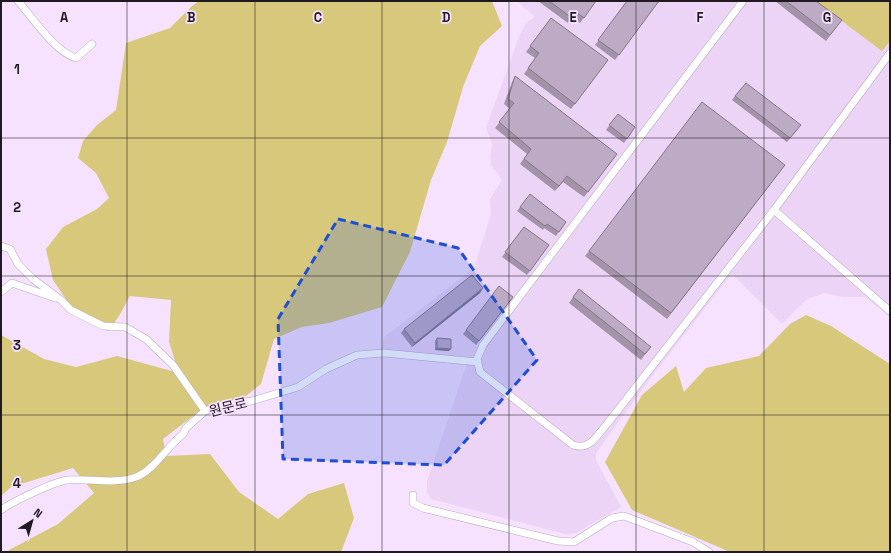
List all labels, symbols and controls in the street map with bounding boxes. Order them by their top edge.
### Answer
text: A [60,9,69,26]
text: B [187,9,196,26]
text: C [314,9,322,26]
text: D [442,9,451,26]
text: E [569,9,577,26]
text: F [697,9,704,26]
text: G [823,9,831,26]
text: 1 [14,61,20,78]
text: 2 [13,199,21,216]
text: 3 [13,337,21,354]
street label: 원문로 [207,394,249,420]
text: 4 [13,475,21,492]
north arrow [12,501,52,541]
text: N [31,505,45,521]

